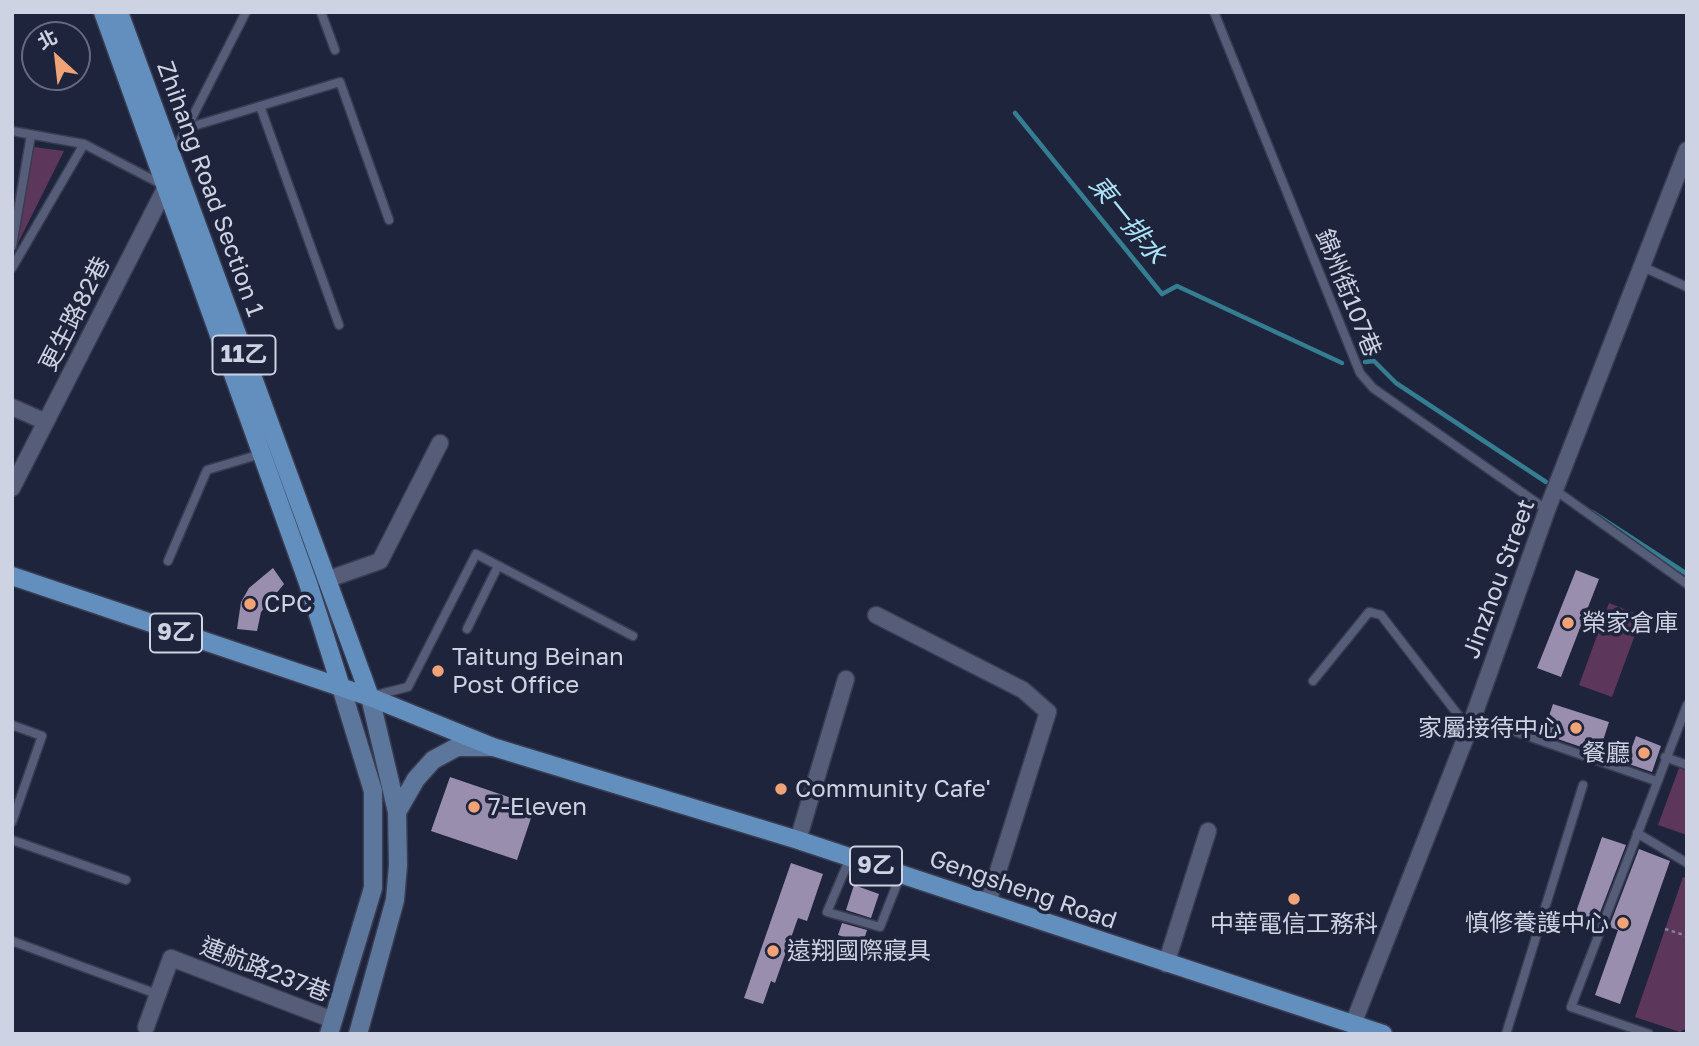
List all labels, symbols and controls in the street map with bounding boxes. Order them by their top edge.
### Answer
north arrow [21,21,91,91]
text: 北 [33,24,61,53]
street label: Zhihang Road Section 1 [150,57,270,321]
water label: 東一排水 [1082,170,1172,270]
street label: 錦州街107巷 [1309,225,1387,361]
street label: 更生路82巷 [34,252,116,376]
road number: 11乙 [212,336,276,374]
street label: Jinzhou Street [1457,495,1541,663]
place label: CPC [264,590,312,618]
marker: CPC [242,596,258,612]
place label: 榮家倉庫 [1582,609,1678,637]
road number: 9乙 [150,614,202,652]
marker: 榮家倉庫 [1560,615,1576,631]
place label: Taitung Beinan Post Office [452,643,624,699]
marker: Taitung Beinan Post Office [430,663,446,679]
place label: 家屬接待中心 [1418,714,1562,742]
marker: 家屬接待中心 [1568,720,1584,736]
place label: 餐廳 [1582,739,1630,767]
marker: 餐廳 [1636,745,1652,761]
place label: Community Cafe' [795,775,991,803]
marker: Community Cafe' [773,781,789,797]
place label: 7-Eleven [488,793,587,821]
marker: 7-Eleven [466,799,482,815]
street label: Gengsheng Road [926,844,1120,936]
road number: 9乙 [850,846,902,886]
marker: 中華電信工務科 [1286,891,1302,907]
place label: 慎修養護中心 [1465,909,1609,937]
place label: 中華電信工務科 [1210,910,1378,938]
marker: 慎修養護中心 [1615,915,1631,931]
street label: 連航路237巷 [196,932,334,1008]
place label: 遠翔國際寢具 [787,937,931,965]
marker: 遠翔國際寢具 [765,943,781,959]

